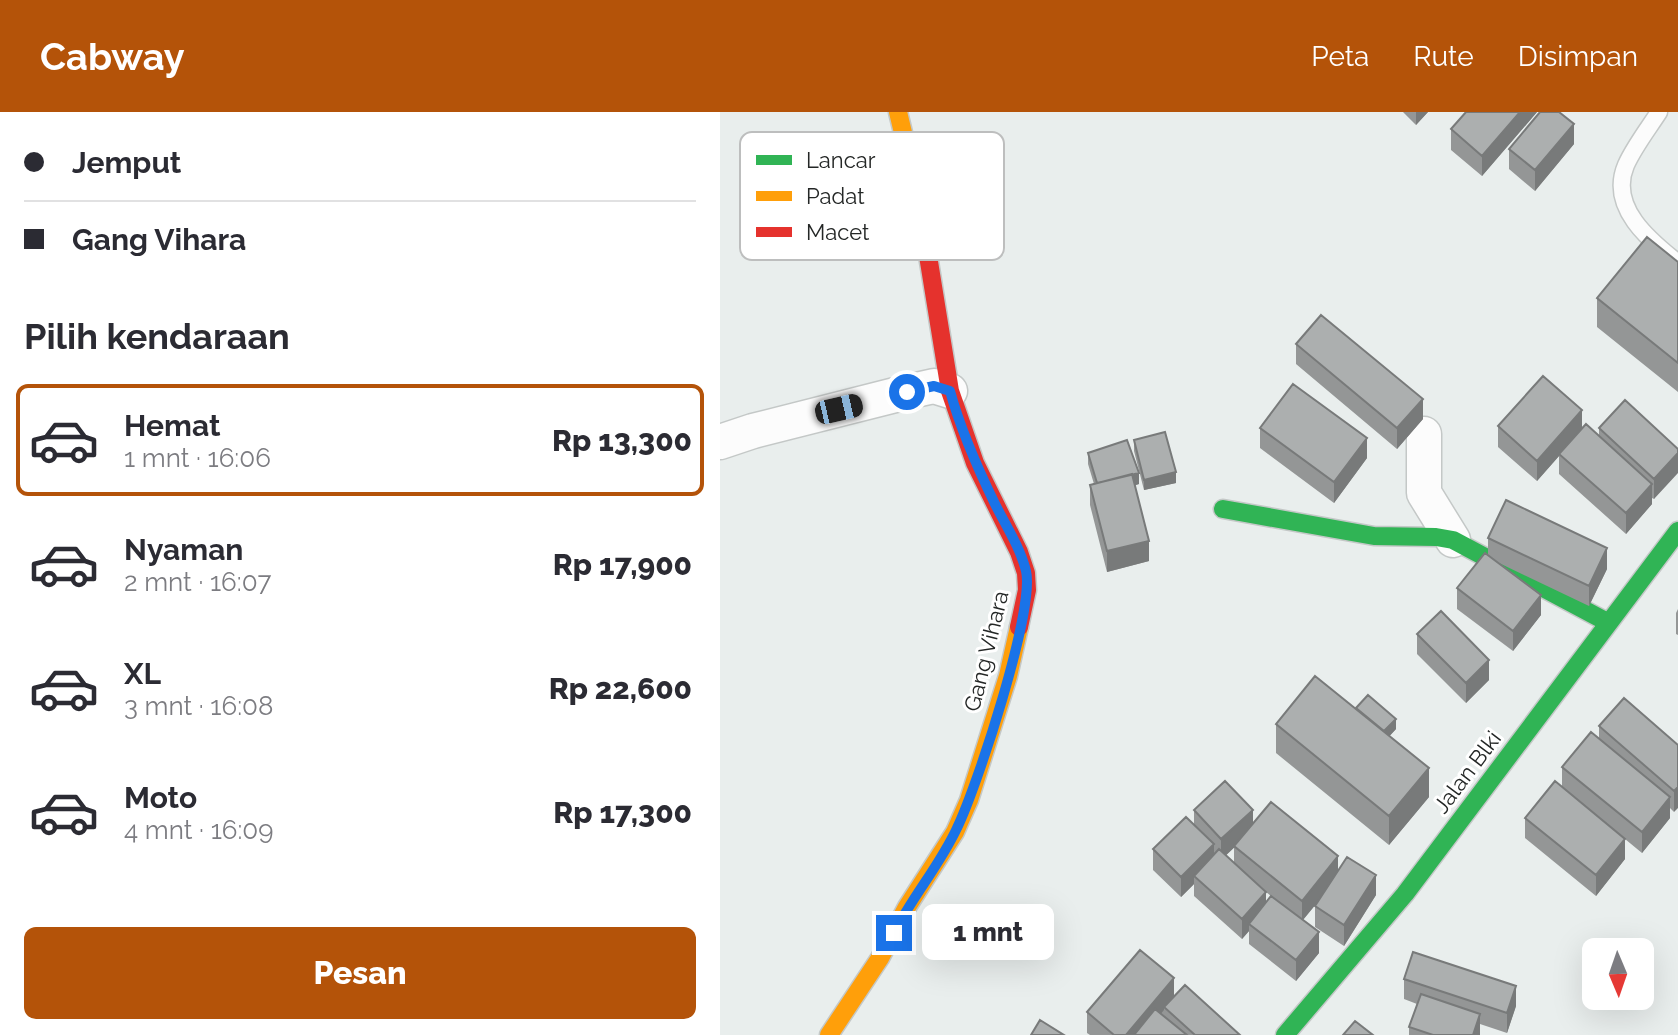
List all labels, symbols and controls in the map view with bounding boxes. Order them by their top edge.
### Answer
text: Cabway [40,34,185,79]
text: Peta [1311,40,1369,73]
text: Rute [1413,40,1474,73]
text: Disimpan [1518,40,1638,73]
legend [740,132,1004,260]
text: Jemput [72,145,181,180]
text: Lancar [806,147,876,173]
text: Padat [806,183,865,209]
text: Macet [806,219,870,245]
text: Gang Vihara [72,222,246,257]
text: Pilih kendaraan [24,315,290,357]
route start [889,374,925,410]
car [813,392,865,426]
icon: car [28,404,100,476]
text: Hemat [124,408,221,443]
text: Rp 13,300 [552,423,692,458]
text: 1 mnt · 16:06 [124,443,271,473]
icon: car [28,528,100,600]
text: Nyaman [124,532,244,567]
text: Rp 17,900 [553,547,692,582]
text: 2 mnt · 16:07 [124,567,271,597]
street label: Gang Vihara [958,588,1014,714]
icon: car [28,652,100,724]
text: XL [124,656,161,691]
text: Rp 22,600 [549,671,692,706]
text: 3 mnt · 16:08 [124,691,273,721]
street label: Jalan Blki [1428,726,1506,818]
icon: car [28,776,100,848]
text: Moto [124,780,197,815]
text: Rp 17,300 [553,795,692,830]
text: 4 mnt · 16:09 [124,815,273,845]
callout: 1 mnt [922,905,1054,961]
route end [876,915,912,951]
text: 1 mnt [953,917,1023,947]
button: Pesan [24,927,696,1019]
north arrow [1582,938,1654,1010]
map controls [1582,938,1654,1010]

